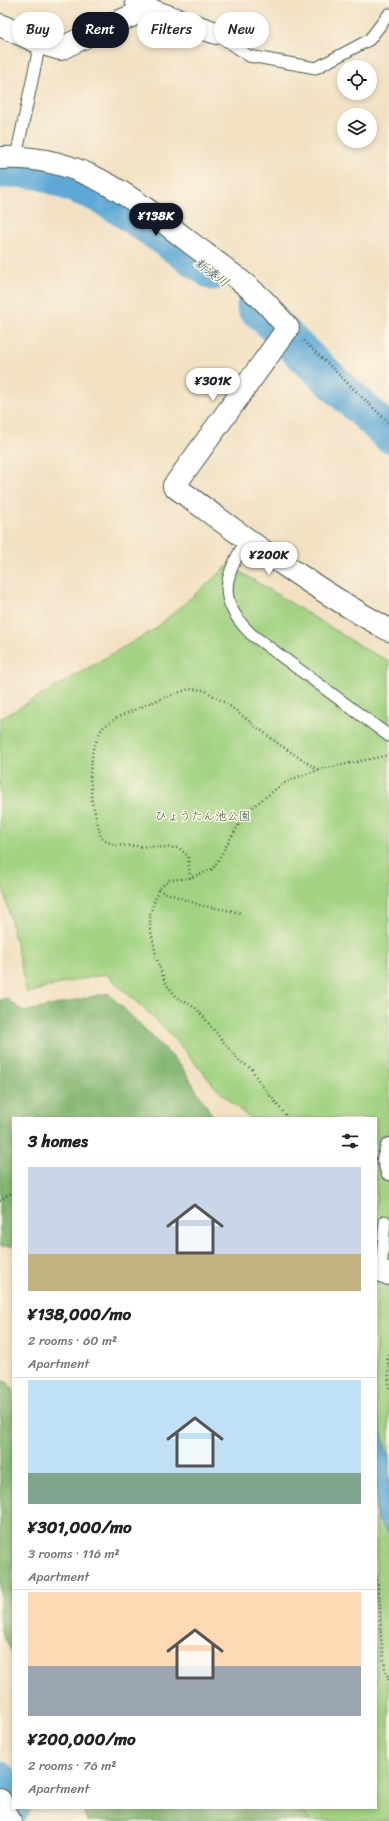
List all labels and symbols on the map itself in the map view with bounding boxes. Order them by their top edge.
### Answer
pin: ¥138K [128,203,184,237]
water label: 新湊川 [189,251,234,293]
pin: ¥301K [185,368,241,402]
pin: ¥200K [241,542,297,576]
park label: ひょうたん池公園 [155,805,251,827]

